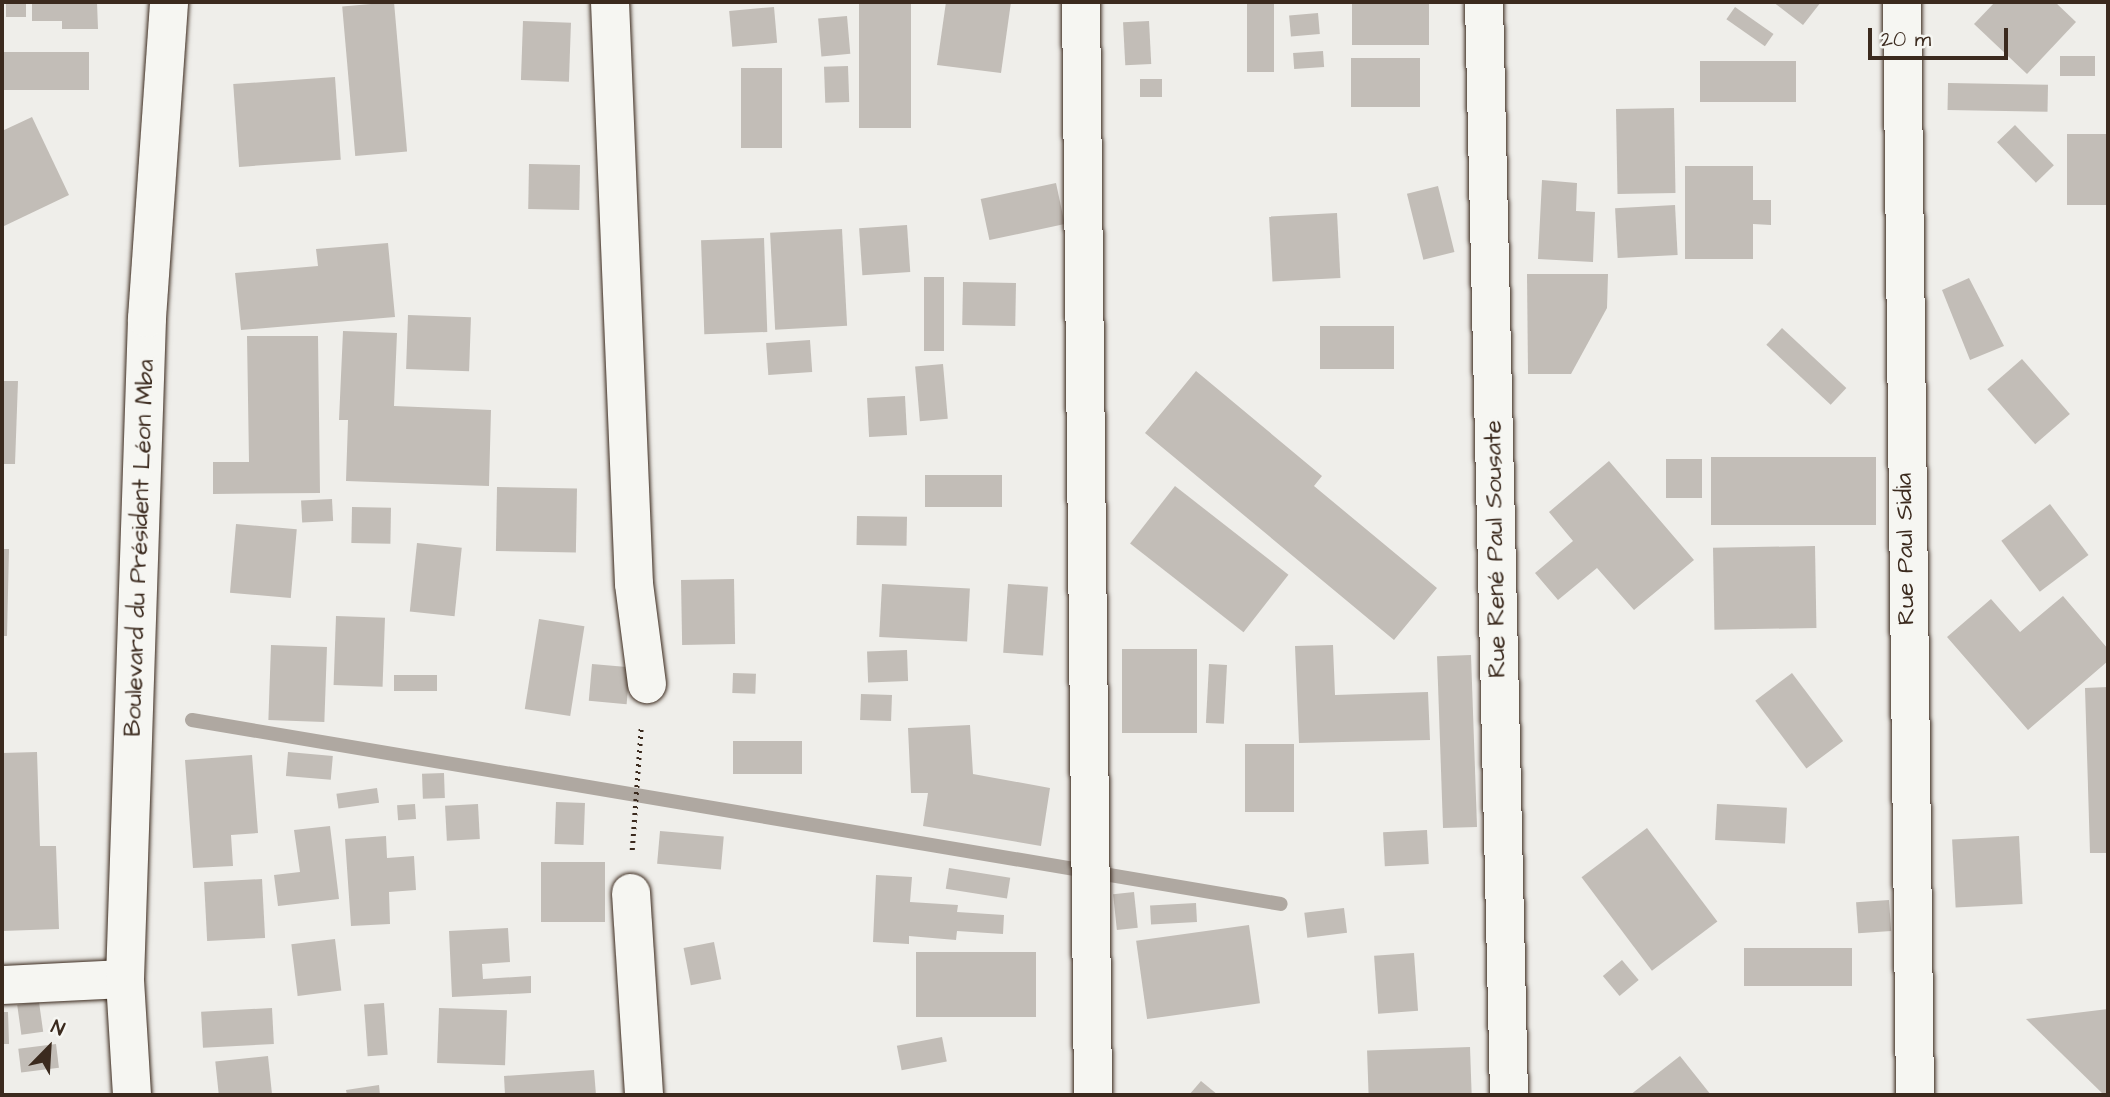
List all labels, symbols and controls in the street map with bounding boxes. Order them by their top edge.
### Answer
scale bar [1872,14,2012,58]
text: 20 m [1881,25,1931,54]
street label: Boulevard du Président Léon Mba [119,359,161,737]
street label: Rue René Paul Sousate [1479,420,1513,678]
street label: Rue Paul Sidia [1890,473,1922,625]
north arrow [14,1013,84,1083]
text: N [47,1014,69,1043]

